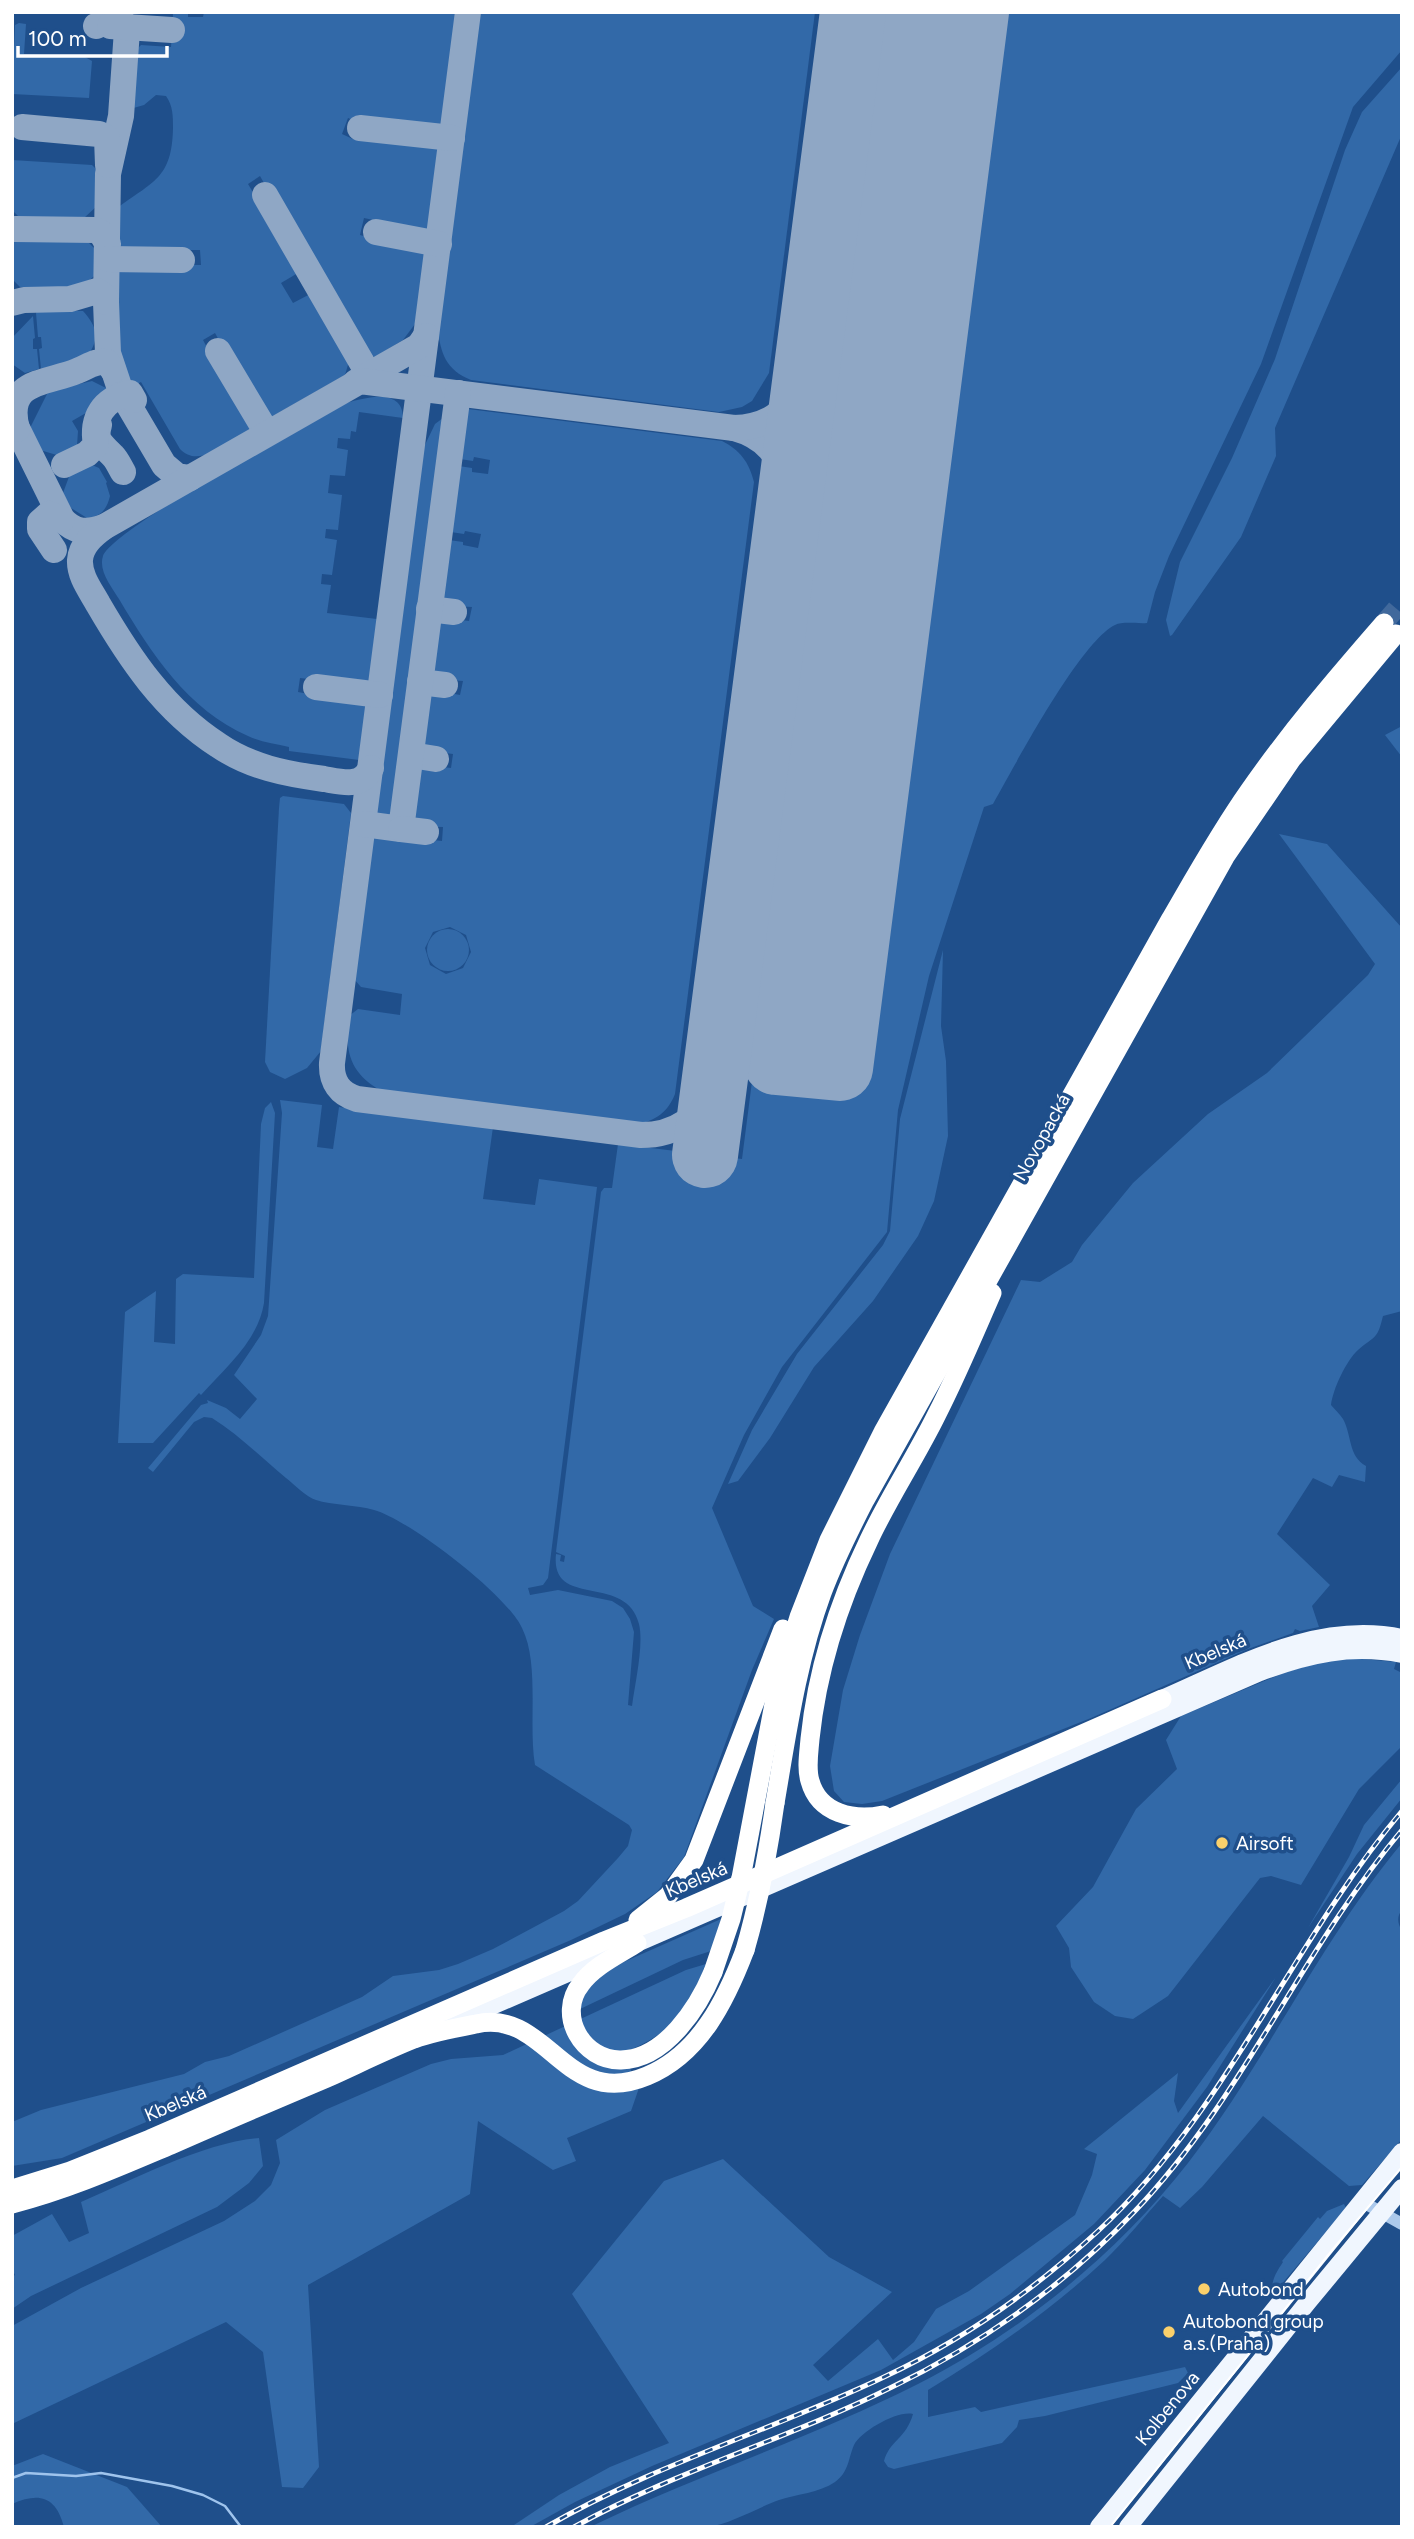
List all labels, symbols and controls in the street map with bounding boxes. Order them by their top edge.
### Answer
scale bar [18,14,166,58]
text: 100 m [28,26,87,51]
street label: Novopacká [1008,1090,1075,1185]
street label: Kbelská [1181,1628,1250,1675]
place label: Airsoft [1236,1832,1294,1855]
marker: Airsoft [1214,1835,1230,1851]
street label: Kbelská [662,1856,731,1903]
street label: Kbelská [141,2080,210,2127]
place label: Autobond [1218,2278,1304,2301]
marker: Autobond [1196,2281,1212,2297]
place label: Autobond group a.s.(Praha) [1183,2310,1324,2355]
marker: Autobond group a.s.(Praha) [1161,2324,1177,2340]
street label: Kolbenova [1130,2367,1204,2450]

